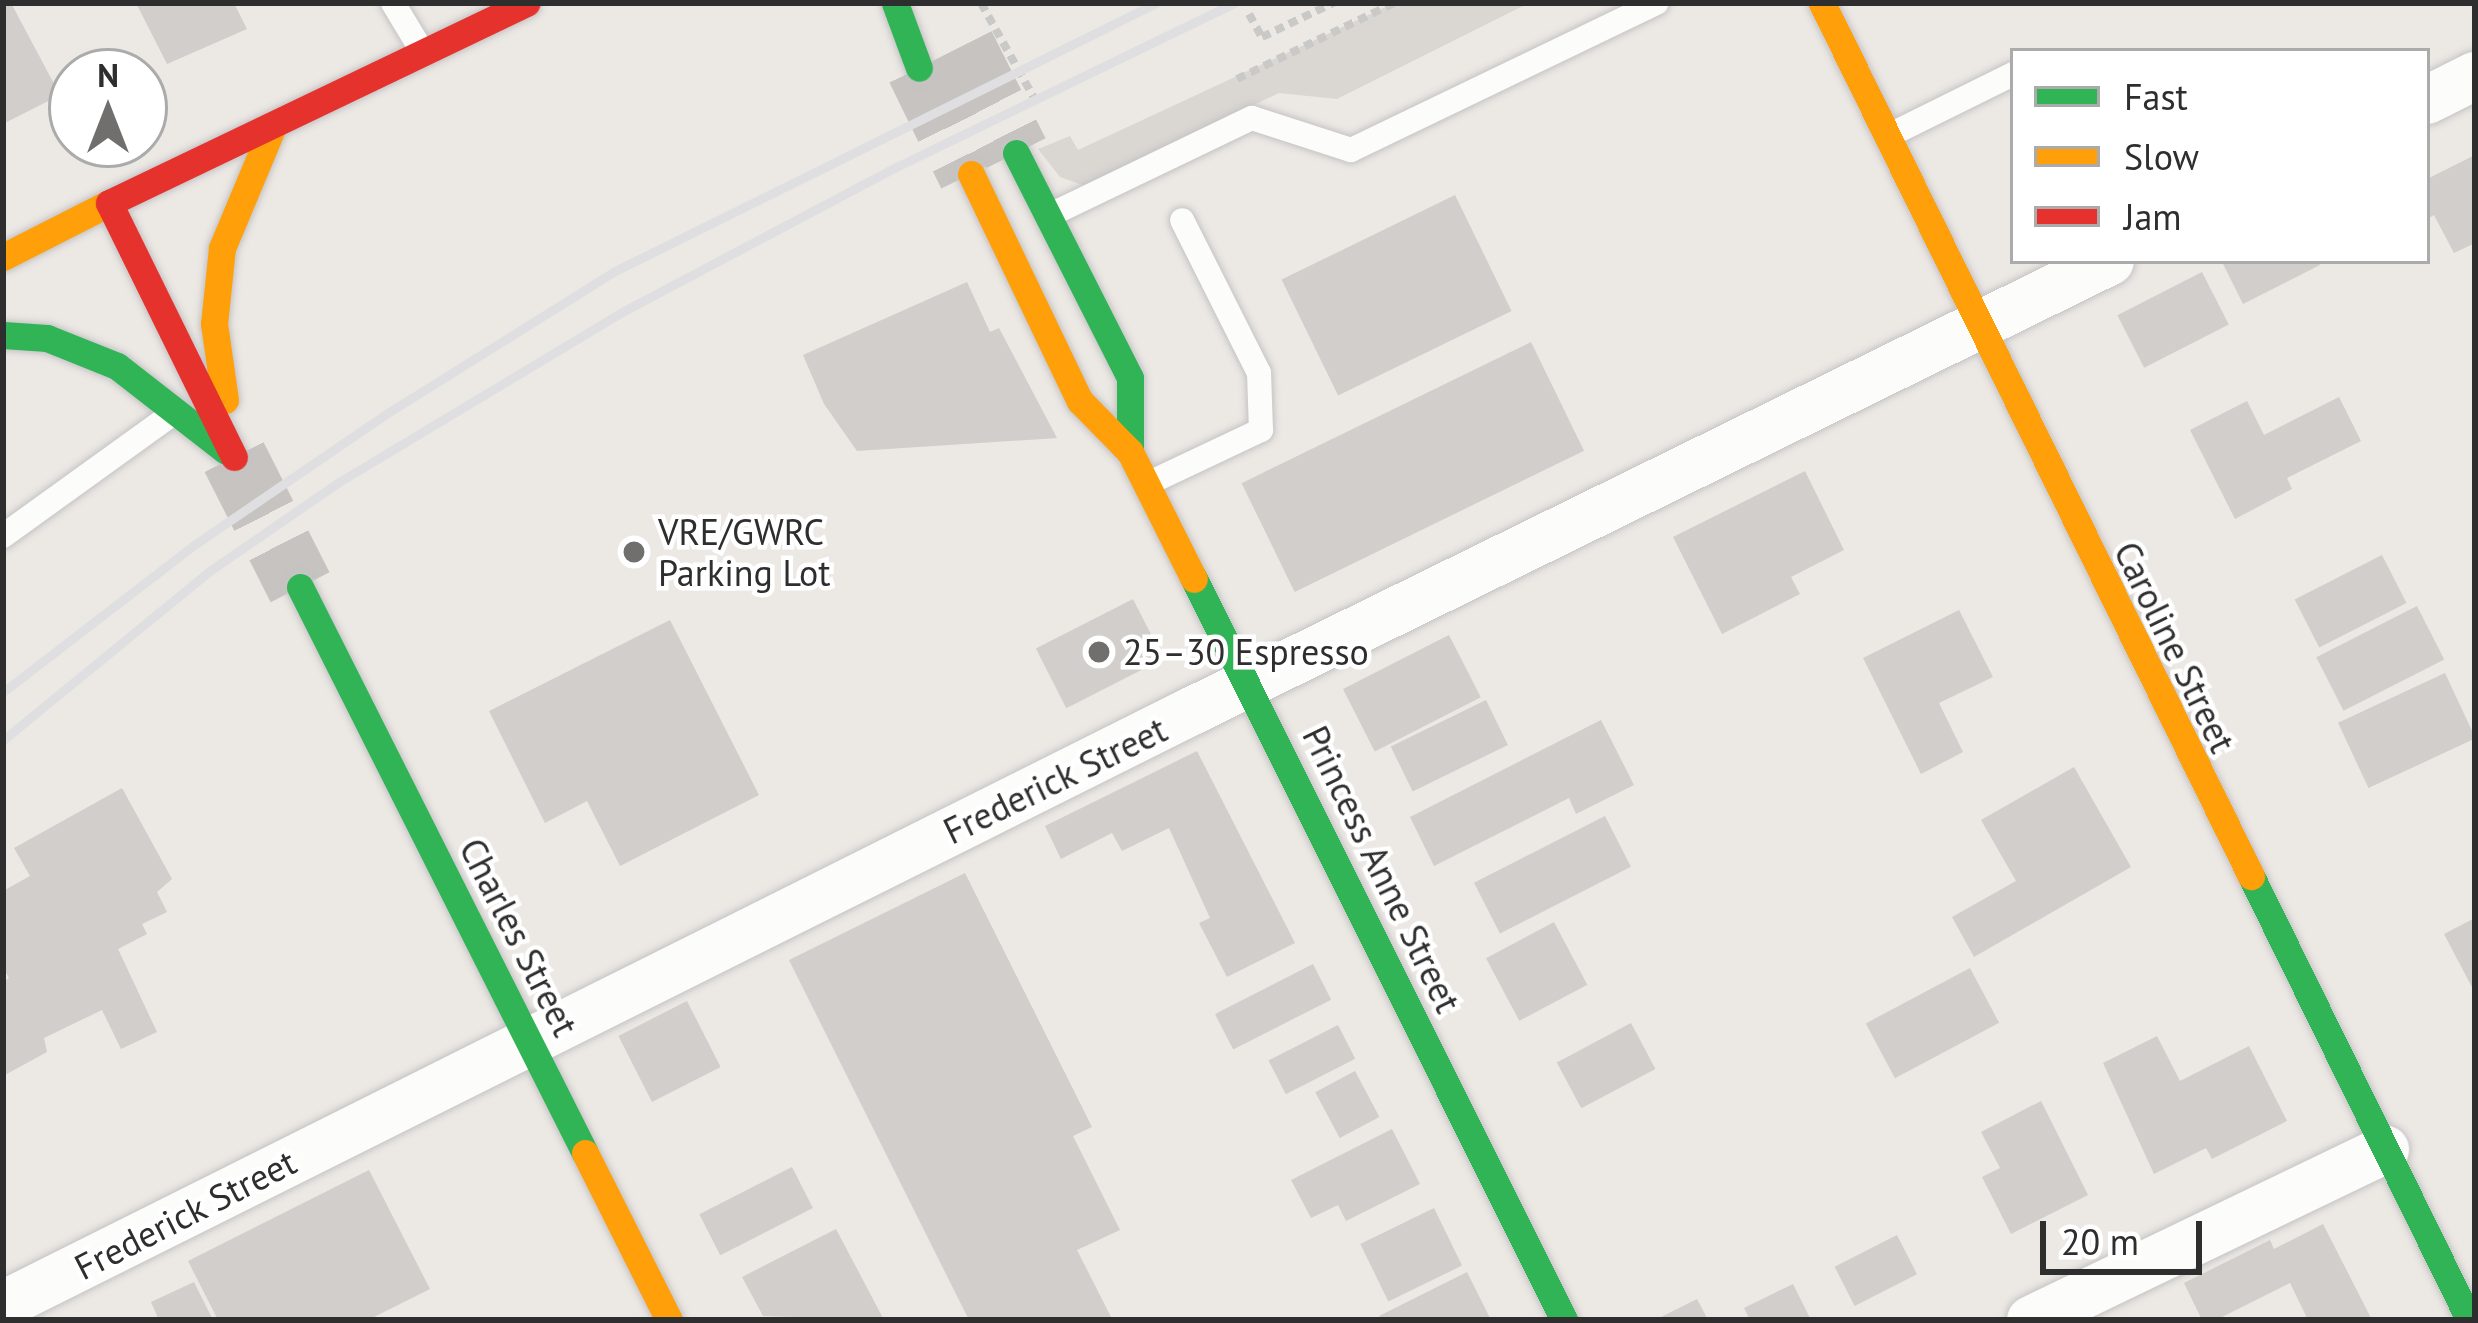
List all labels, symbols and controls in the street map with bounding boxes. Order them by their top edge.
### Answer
north arrow [48,48,168,168]
legend [2010,48,2430,264]
text: N [97,53,119,96]
text: Fast [2124,73,2188,120]
text: Slow [2124,133,2199,180]
text: Jam [2124,193,2182,240]
place label: VRE/GWRC Parking Lot [658,509,830,594]
street label: Caroline Street [2105,535,2245,759]
marker: VRE/GWRC Parking Lot [621,539,647,565]
place label: 25–30 Espresso [1123,630,1369,674]
marker: 25–30 Espresso [1086,639,1112,665]
street label: Frederick Street [936,707,1174,853]
street label: Princess Anne Street [1294,718,1470,1020]
street label: Charles Street [451,831,587,1043]
street label: Frederick Street [67,1139,303,1289]
scale bar [2046,1197,2208,1271]
text: 20 m [2061,1218,2139,1265]

